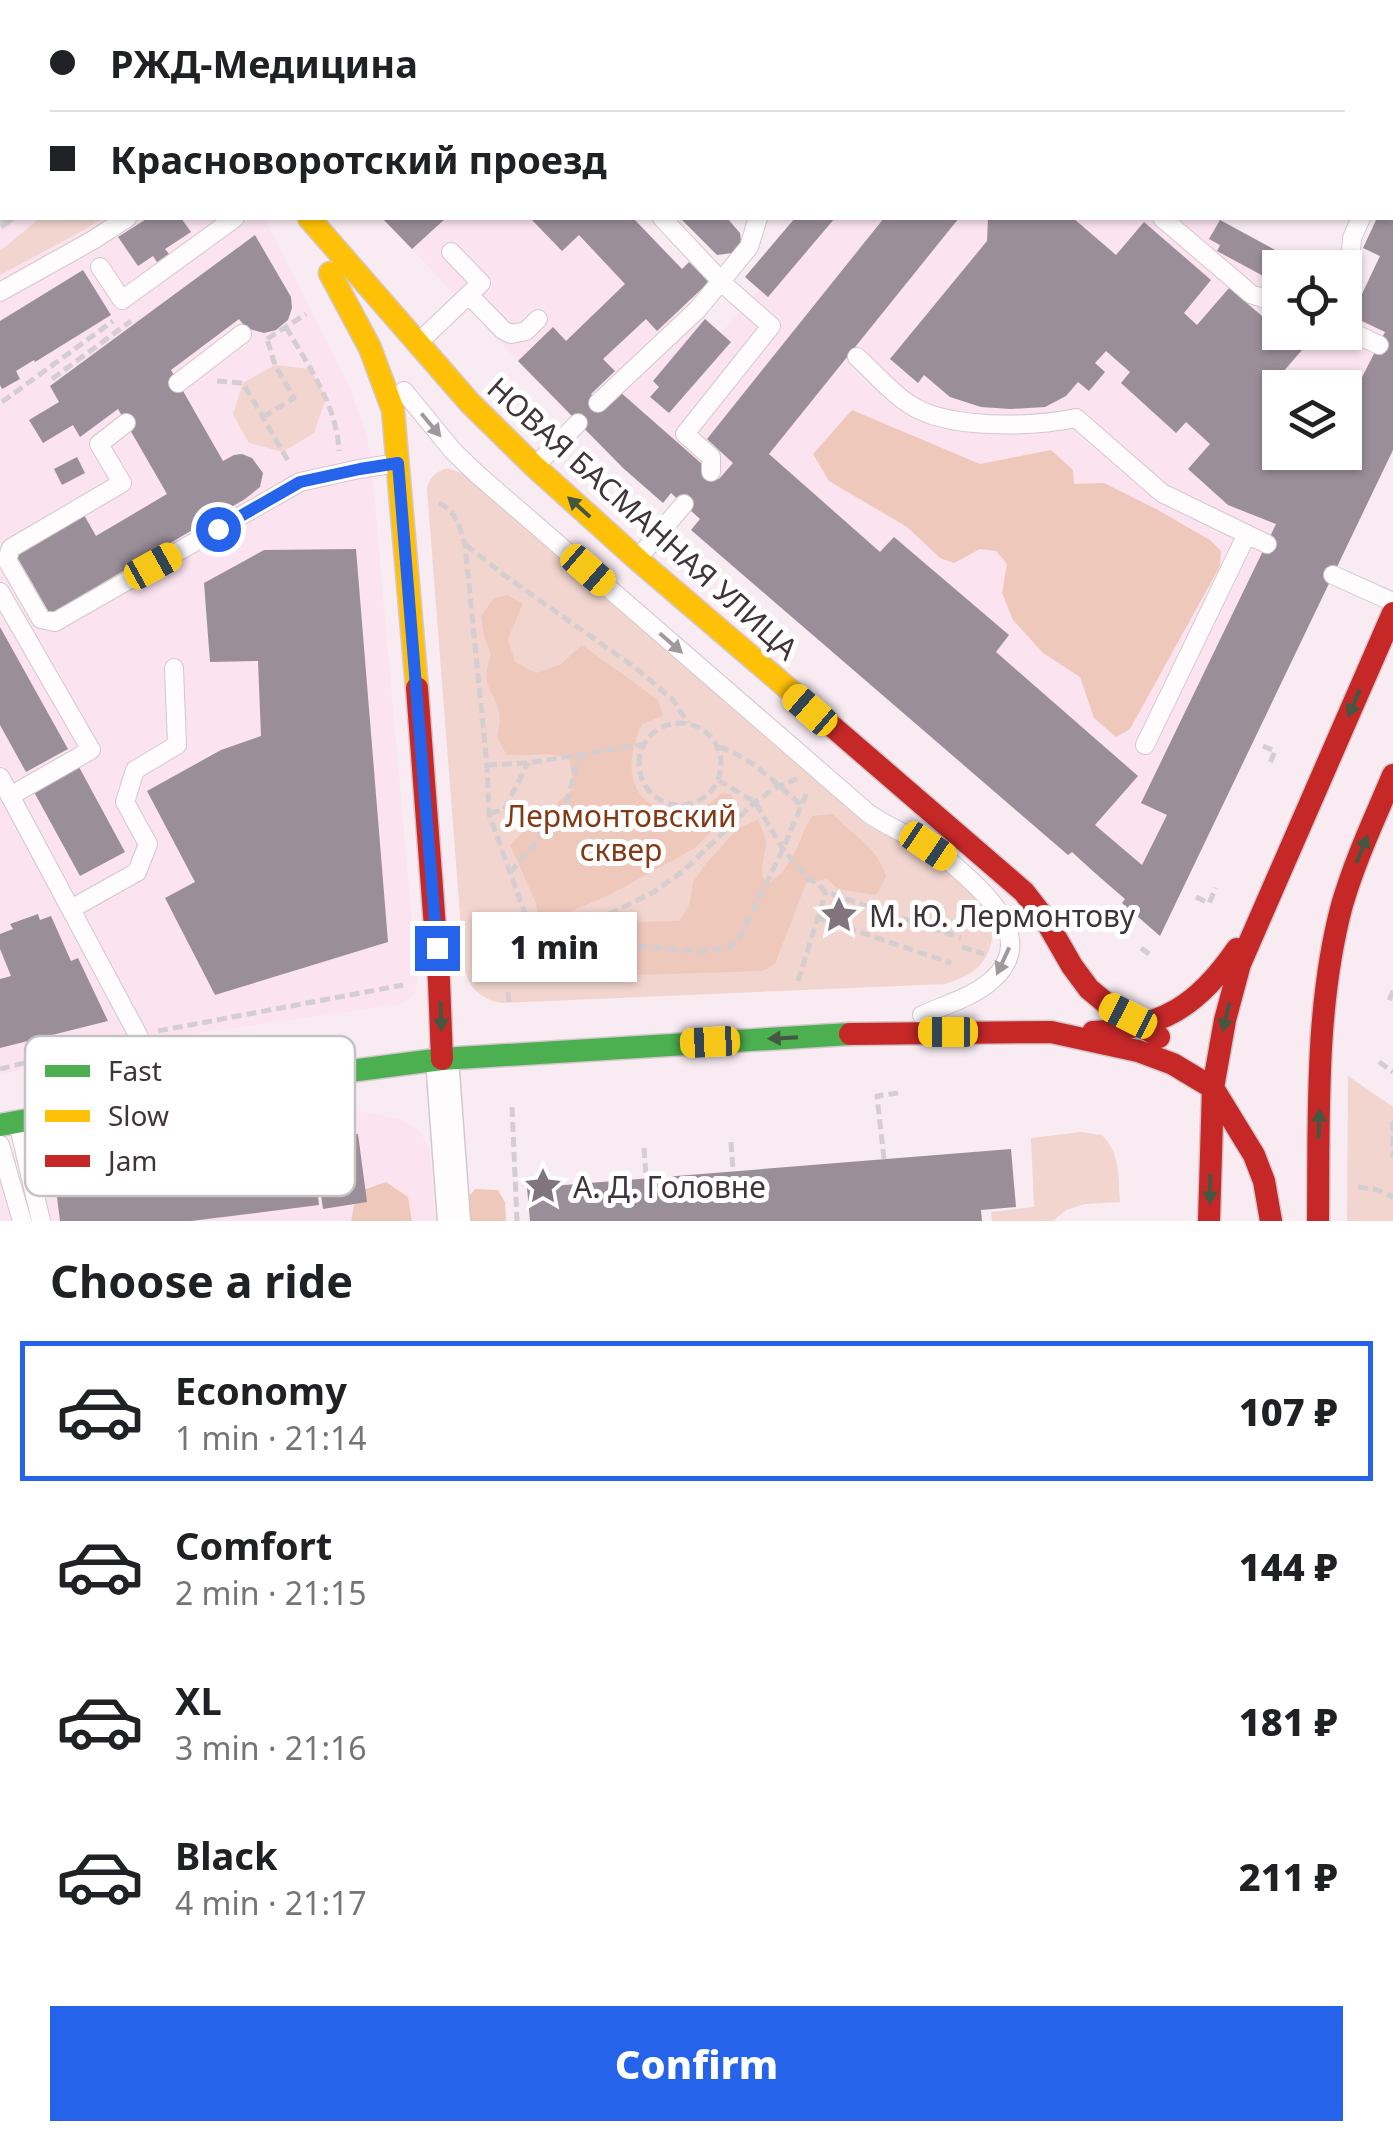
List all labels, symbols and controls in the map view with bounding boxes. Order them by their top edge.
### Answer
text: РЖД-Медицина [110,37,418,89]
text: Красноворотский проезд [110,133,607,185]
map controls [1262,250,1362,470]
button: locate [1262,250,1362,350]
street label: НОВАЯ БАСМАННАЯ УЛИЦА [479,367,808,669]
button: layers [1262,370,1362,470]
one-way arrow [419,412,441,437]
one-way arrow [567,496,591,519]
route start [196,507,241,552]
car [119,538,187,594]
car [556,539,620,601]
one-way arrow [658,631,683,653]
car [778,679,842,741]
one-way arrow [1346,688,1362,718]
park label: Лермонтовский сквер [505,795,737,870]
car [895,817,961,875]
one-way arrow [1355,834,1371,864]
place icon: М. Ю. Лермонтову [818,894,860,936]
place label: М. Ю. Лермонтову [869,895,1136,936]
callout: 1 min [472,913,637,983]
text: 1 min [510,925,599,968]
route end [415,926,460,971]
one-way arrow [995,946,1011,975]
car [1094,989,1162,1043]
one-way arrow [433,1000,449,1032]
one-way arrow [1218,1002,1233,1033]
car [918,1017,978,1047]
car [679,1025,741,1059]
one-way arrow [766,1030,798,1046]
legend [25,1036,355,1196]
text: Fast [108,1051,162,1089]
text: Slow [108,1096,169,1134]
one-way arrow [1312,1107,1328,1139]
text: Jam [105,1141,158,1179]
place icon: А. Д. Головне [522,1165,564,1207]
place label: А. Д. Головне [573,1166,766,1207]
one-way arrow [1201,1174,1217,1206]
text: Choose a ride [50,1250,353,1311]
text: Economy [175,1364,347,1416]
icon: car [55,1366,145,1456]
text: 107 ₽ [1239,1385,1338,1437]
text: 1 min · 21:14 [175,1416,367,1459]
text: Comfort [175,1519,332,1571]
icon: car [55,1521,145,1611]
text: 144 ₽ [1239,1540,1338,1592]
text: 2 min · 21:15 [175,1571,367,1614]
text: XL [175,1674,222,1726]
icon: car [55,1676,145,1766]
text: 181 ₽ [1239,1695,1338,1747]
text: 3 min · 21:16 [175,1726,367,1769]
text: Black [175,1829,278,1881]
icon: car [55,1831,145,1921]
text: 211 ₽ [1239,1850,1338,1902]
text: 4 min · 21:17 [175,1881,367,1924]
button: Confirm [50,2006,1343,2121]

